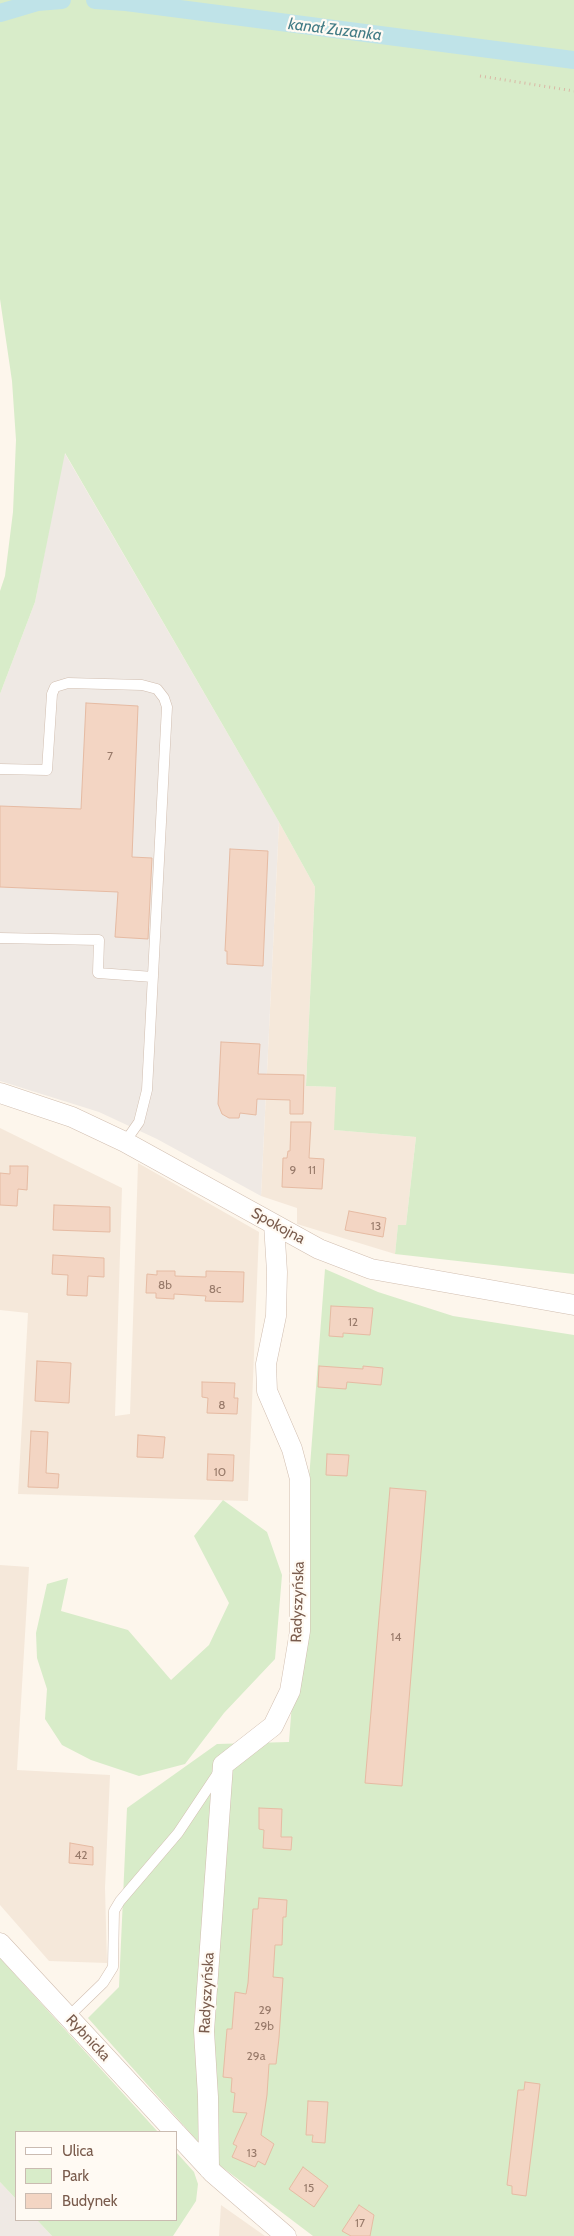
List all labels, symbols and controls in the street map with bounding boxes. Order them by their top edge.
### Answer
water label: kanał Zuzanka [287,15,383,45]
house number: 7 [107,749,113,763]
house number: 9 [290,1163,296,1177]
house number: 11 [308,1163,316,1177]
street label: Spokojna [248,1204,308,1248]
house number: 13 [371,1219,381,1233]
house number: 8b [158,1278,172,1292]
house number: 8c [209,1282,221,1296]
house number: 12 [348,1315,358,1329]
house number: 8 [218,1398,226,1412]
house number: 10 [214,1465,226,1479]
street label: Radyszyńska [288,1561,308,1643]
house number: 14 [391,1630,401,1644]
house number: 42 [74,1848,88,1862]
street label: Radyszyńska [196,1952,218,2034]
house number: 29 [258,2003,272,2017]
street label: Rybnicka [62,2011,114,2065]
house number: 29b [254,2019,274,2033]
house number: 29a [247,2049,265,2063]
legend [15,2131,178,2221]
text: Ulica [62,2142,93,2160]
house number: 13 [247,2146,257,2160]
text: Park [62,2167,89,2185]
house number: 15 [304,2181,314,2195]
text: Budynek [62,2192,117,2210]
house number: 17 [355,2216,365,2230]

